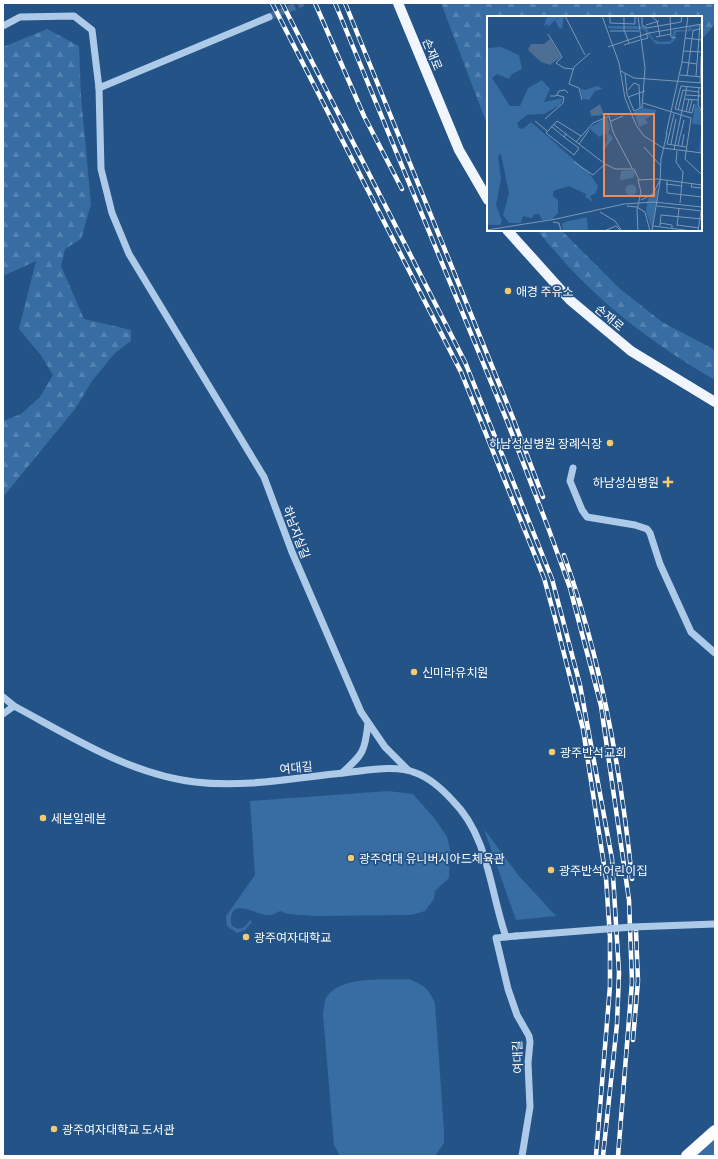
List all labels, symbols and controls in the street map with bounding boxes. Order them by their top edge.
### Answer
inset map [487,16,702,231]
street label: 손재로 [420,36,446,72]
place label: 애경 주유소 [516,284,574,298]
marker: 애경 주유소 [503,286,513,296]
street label: 손재로 [593,301,627,333]
place label: 하남성심병원 장례식장 [489,436,602,450]
marker: 하남성심병원 장례식장 [605,438,615,448]
place label: 하남성심병원 [593,475,659,489]
marker: 하남성심병원 [662,476,674,488]
street label: 하남지실길 [281,504,313,560]
place label: 신미라유치원 [422,665,488,679]
marker: 신미라유치원 [409,667,419,677]
place label: 광주반석교회 [560,745,626,759]
marker: 광주반석교회 [547,747,557,757]
street label: 여대길 [279,758,313,776]
place label: 세븐일레븐 [51,811,106,825]
marker: 세븐일레븐 [38,813,48,823]
place label: 광주여대 유니버시아드체육관 [359,851,505,865]
marker: 광주여대 유니버시아드체육관 [346,853,356,863]
place label: 광주반석어린이집 [559,863,647,877]
marker: 광주반석어린이집 [546,865,556,875]
place label: 광주여자대학교 [254,930,331,944]
marker: 광주여자대학교 [241,932,251,942]
street label: 여대길 [509,1040,525,1074]
place label: 광주여자대학교 도서관 [62,1122,175,1136]
marker: 광주여자대학교 도서관 [49,1124,59,1134]

